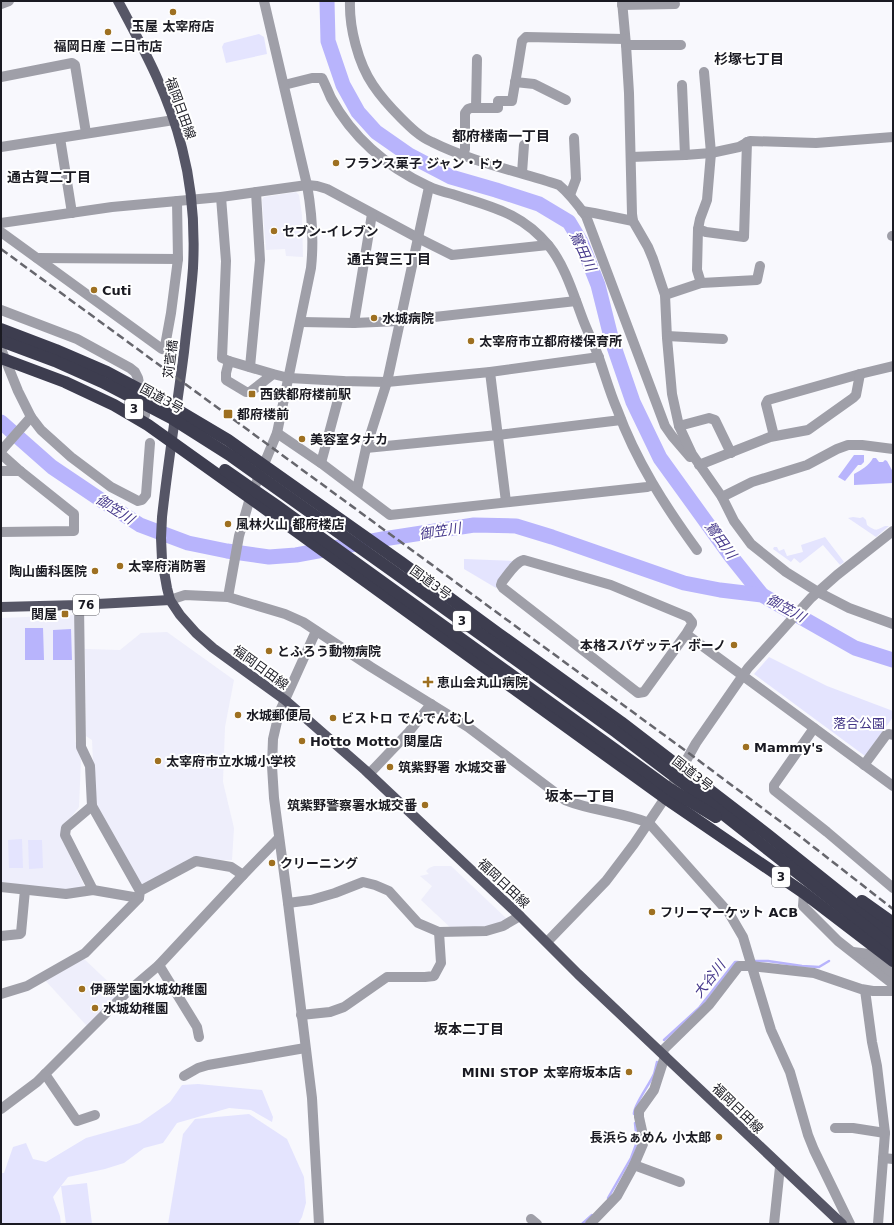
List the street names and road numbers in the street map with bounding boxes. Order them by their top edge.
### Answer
street label: 福岡日田線 [162,75,199,141]
street label: 苅萱橋 [161,339,180,379]
street label: 国道3号 [137,380,186,416]
road number: 3 [125,399,143,419]
street label: 国道3号 [407,562,454,602]
road number: 76 [73,595,99,615]
road number: 3 [453,611,471,631]
street label: 福岡日田線 [230,642,291,693]
street label: 国道3号 [669,753,716,794]
street label: 福岡日田線 [475,856,533,911]
road number: 3 [772,867,790,887]
street label: 福岡日田線 [709,1080,766,1136]

